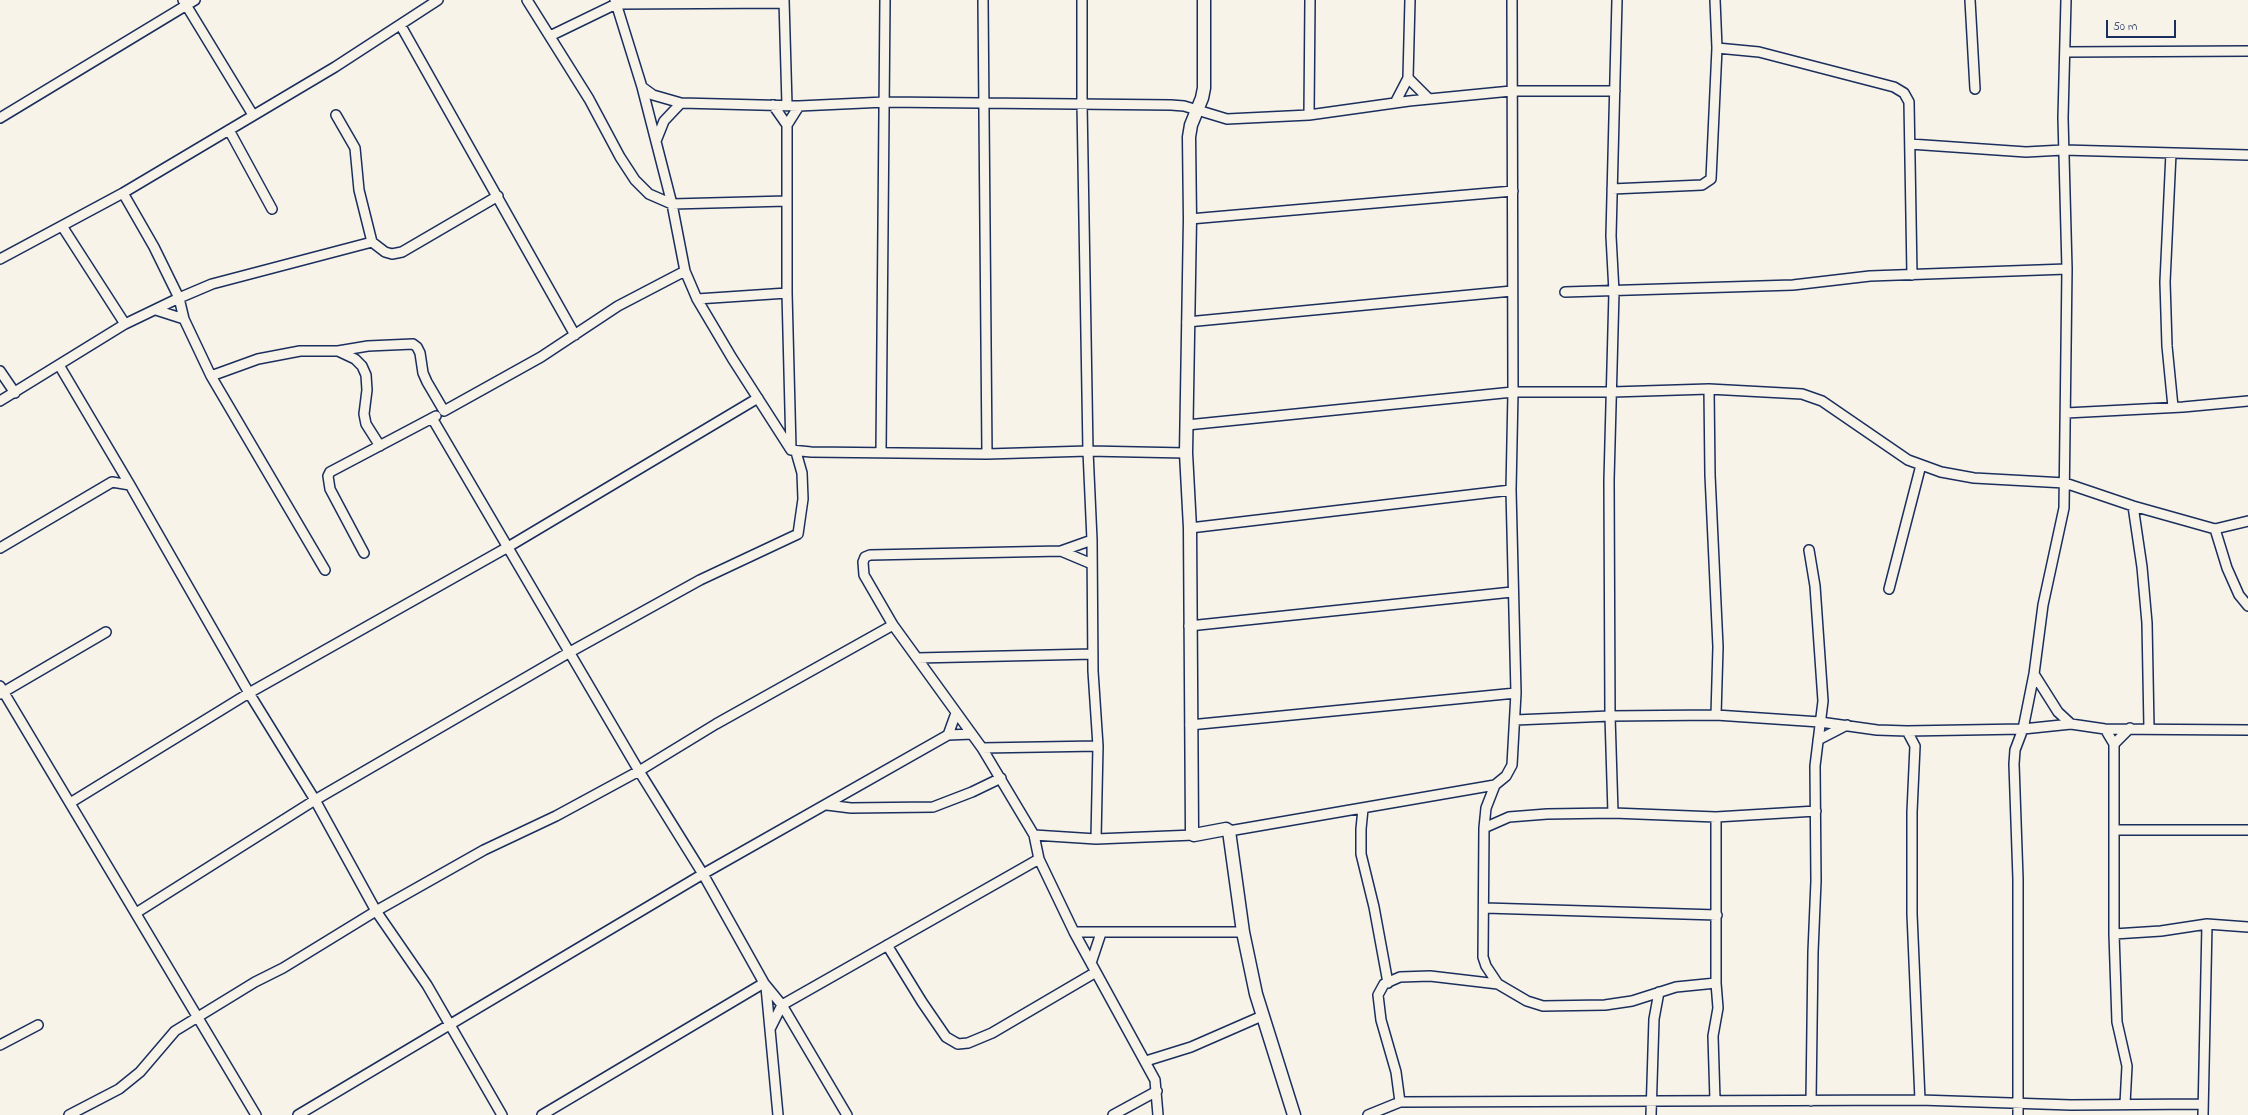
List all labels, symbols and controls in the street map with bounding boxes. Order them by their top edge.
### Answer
scale bar [2108,12,2178,38]
text: 50 m [2113,18,2137,36]

